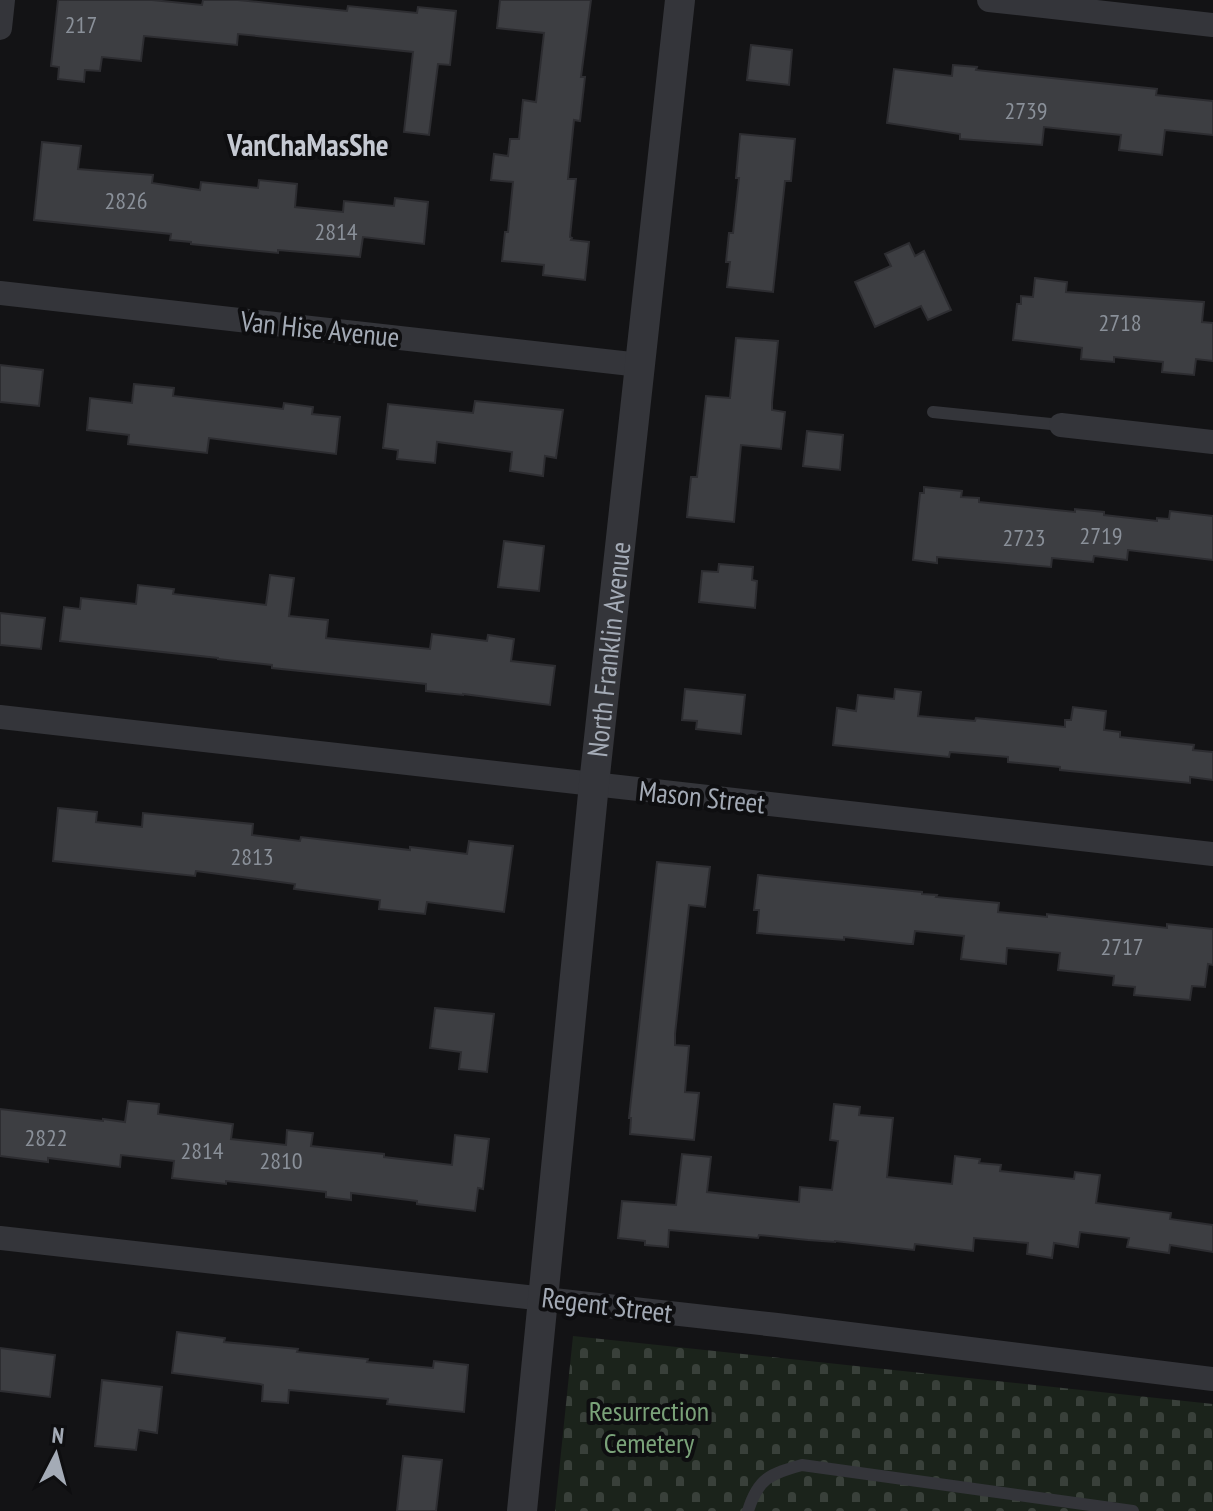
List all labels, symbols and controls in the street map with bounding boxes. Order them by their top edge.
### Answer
house number: 217 [65,9,97,40]
house number: 2739 [1004,95,1048,126]
district label: VanChaMasShe [226,125,389,164]
house number: 2826 [104,185,148,216]
house number: 2814 [314,216,358,247]
street label: Van Hise Avenue [238,302,401,355]
house number: 2718 [1098,307,1142,338]
house number: 2719 [1079,520,1123,551]
house number: 2723 [1002,522,1046,553]
street label: North Franklin Avenue [578,540,638,759]
street label: Mason Street [637,771,767,822]
house number: 2813 [230,841,274,872]
house number: 2717 [1100,931,1144,962]
house number: 2822 [24,1122,68,1153]
house number: 2814 [180,1135,224,1166]
house number: 2810 [259,1145,303,1176]
street label: Regent Street [540,1278,675,1331]
park label: Resurrection Cemetery [589,1392,709,1461]
north arrow [16,1415,96,1495]
text: N [51,1421,65,1450]

